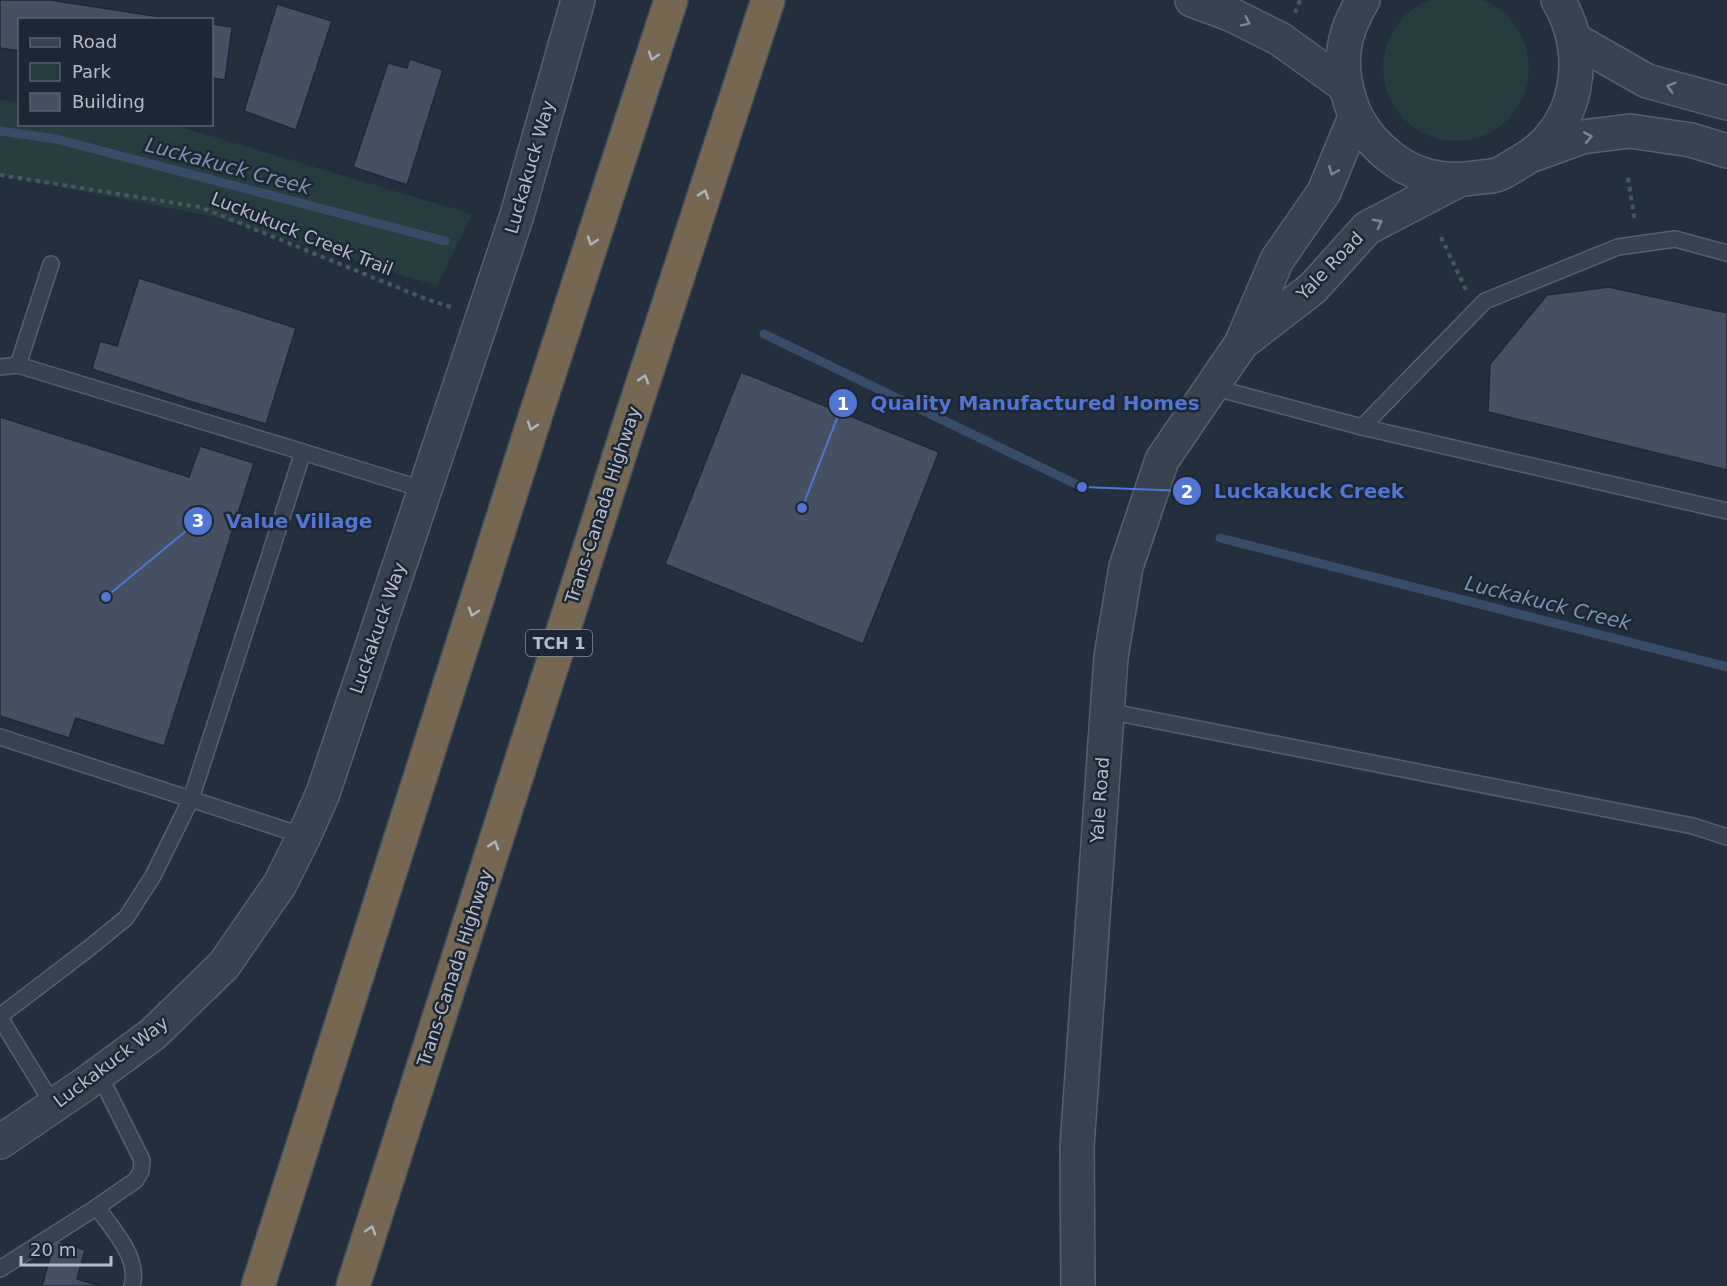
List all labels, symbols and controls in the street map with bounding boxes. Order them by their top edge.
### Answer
one-way arrow [1240,15,1251,27]
legend [18,18,213,126]
text: Road [72,31,117,52]
one-way arrow [648,50,660,61]
text: Park [72,61,111,82]
one-way arrow [1666,82,1677,94]
text: Building [72,91,145,112]
street label: Luckakuck Way [500,97,559,236]
one-way arrow [1583,131,1593,144]
water label: Luckakuck Creek [143,132,315,200]
one-way arrow [1328,165,1340,176]
street label: Luckukuck Creek Trail [208,187,396,280]
one-way arrow [697,189,710,200]
one-way arrow [1372,218,1383,230]
street label: Yale Road [1291,227,1367,305]
one-way arrow [587,235,600,246]
one-way arrow [637,374,649,385]
callout: Quality Manufactured Homes [828,384,1212,422]
text: Quality Manufactured Homes [870,391,1200,415]
text: 1 [837,393,849,414]
street label: Trans-Canada Highway [560,403,644,607]
one-way arrow [527,420,539,431]
callout: Luckakuck Creek [1172,472,1416,510]
text: Luckakuck Creek [1214,479,1405,503]
text: 2 [1181,481,1193,502]
callout: Value Village [183,502,384,540]
text: Value Village [226,509,372,533]
text: 3 [192,510,204,531]
street label: Luckakuck Way [345,559,410,696]
water label: Luckakuck Creek [1463,571,1635,636]
one-way arrow [468,606,480,617]
road number: TCH 1 [526,630,592,656]
street label: Yale Road [1086,756,1113,845]
one-way arrow [487,840,500,851]
street label: Trans-Canada Highway [412,866,496,1070]
street label: Luckakuck Way [49,1012,172,1111]
one-way arrow [364,1225,376,1236]
scale bar [21,1229,111,1267]
text: 20 m [30,1239,76,1260]

